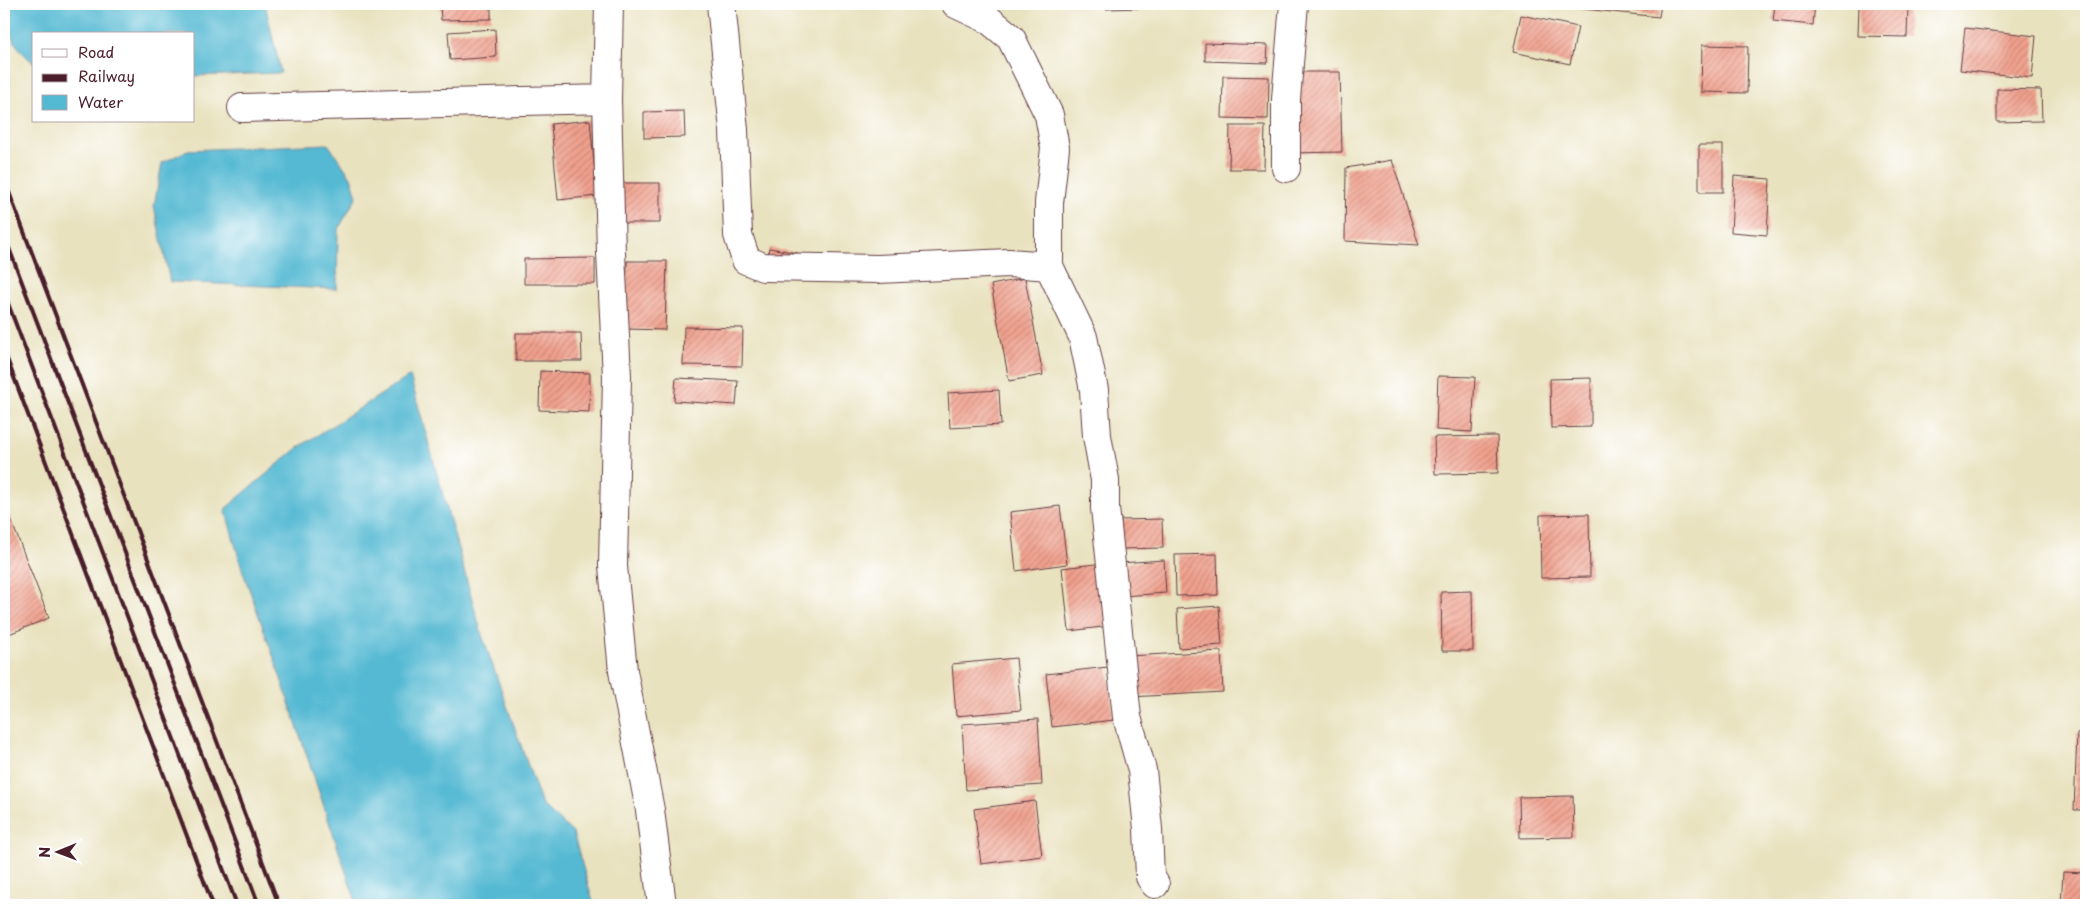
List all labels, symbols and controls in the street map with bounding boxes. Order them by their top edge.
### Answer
legend [32,32,195,122]
text: Road [78,40,114,63]
text: Railway [78,64,135,87]
text: Water [78,90,123,113]
north arrow [32,826,82,876]
text: N [34,847,55,858]

